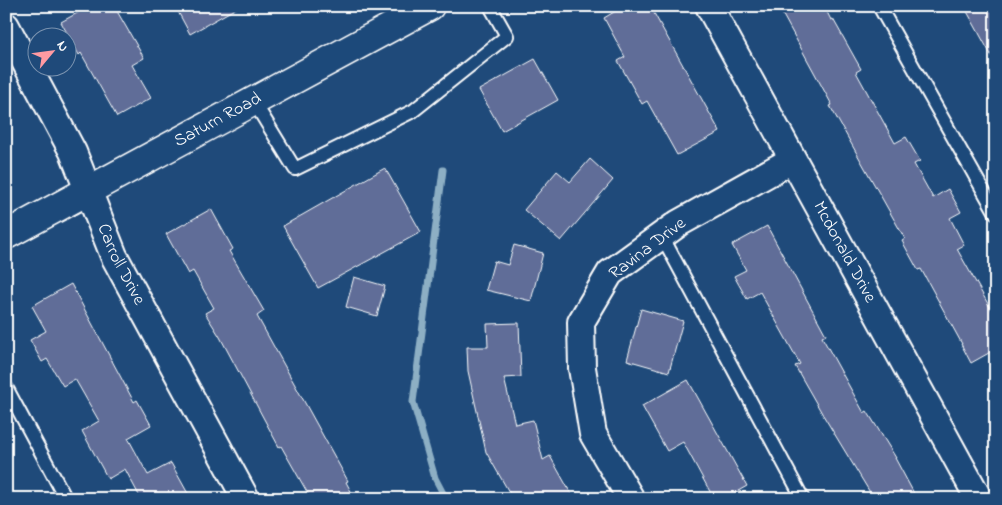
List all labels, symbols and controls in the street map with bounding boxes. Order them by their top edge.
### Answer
north arrow [28,28,78,78]
text: N [51,37,74,56]
street label: Saturn Road [170,86,266,155]
street label: Mcdonald Drive [806,197,883,309]
street label: Ravina Drive [604,211,693,287]
street label: Carroll Drive [90,220,152,311]

